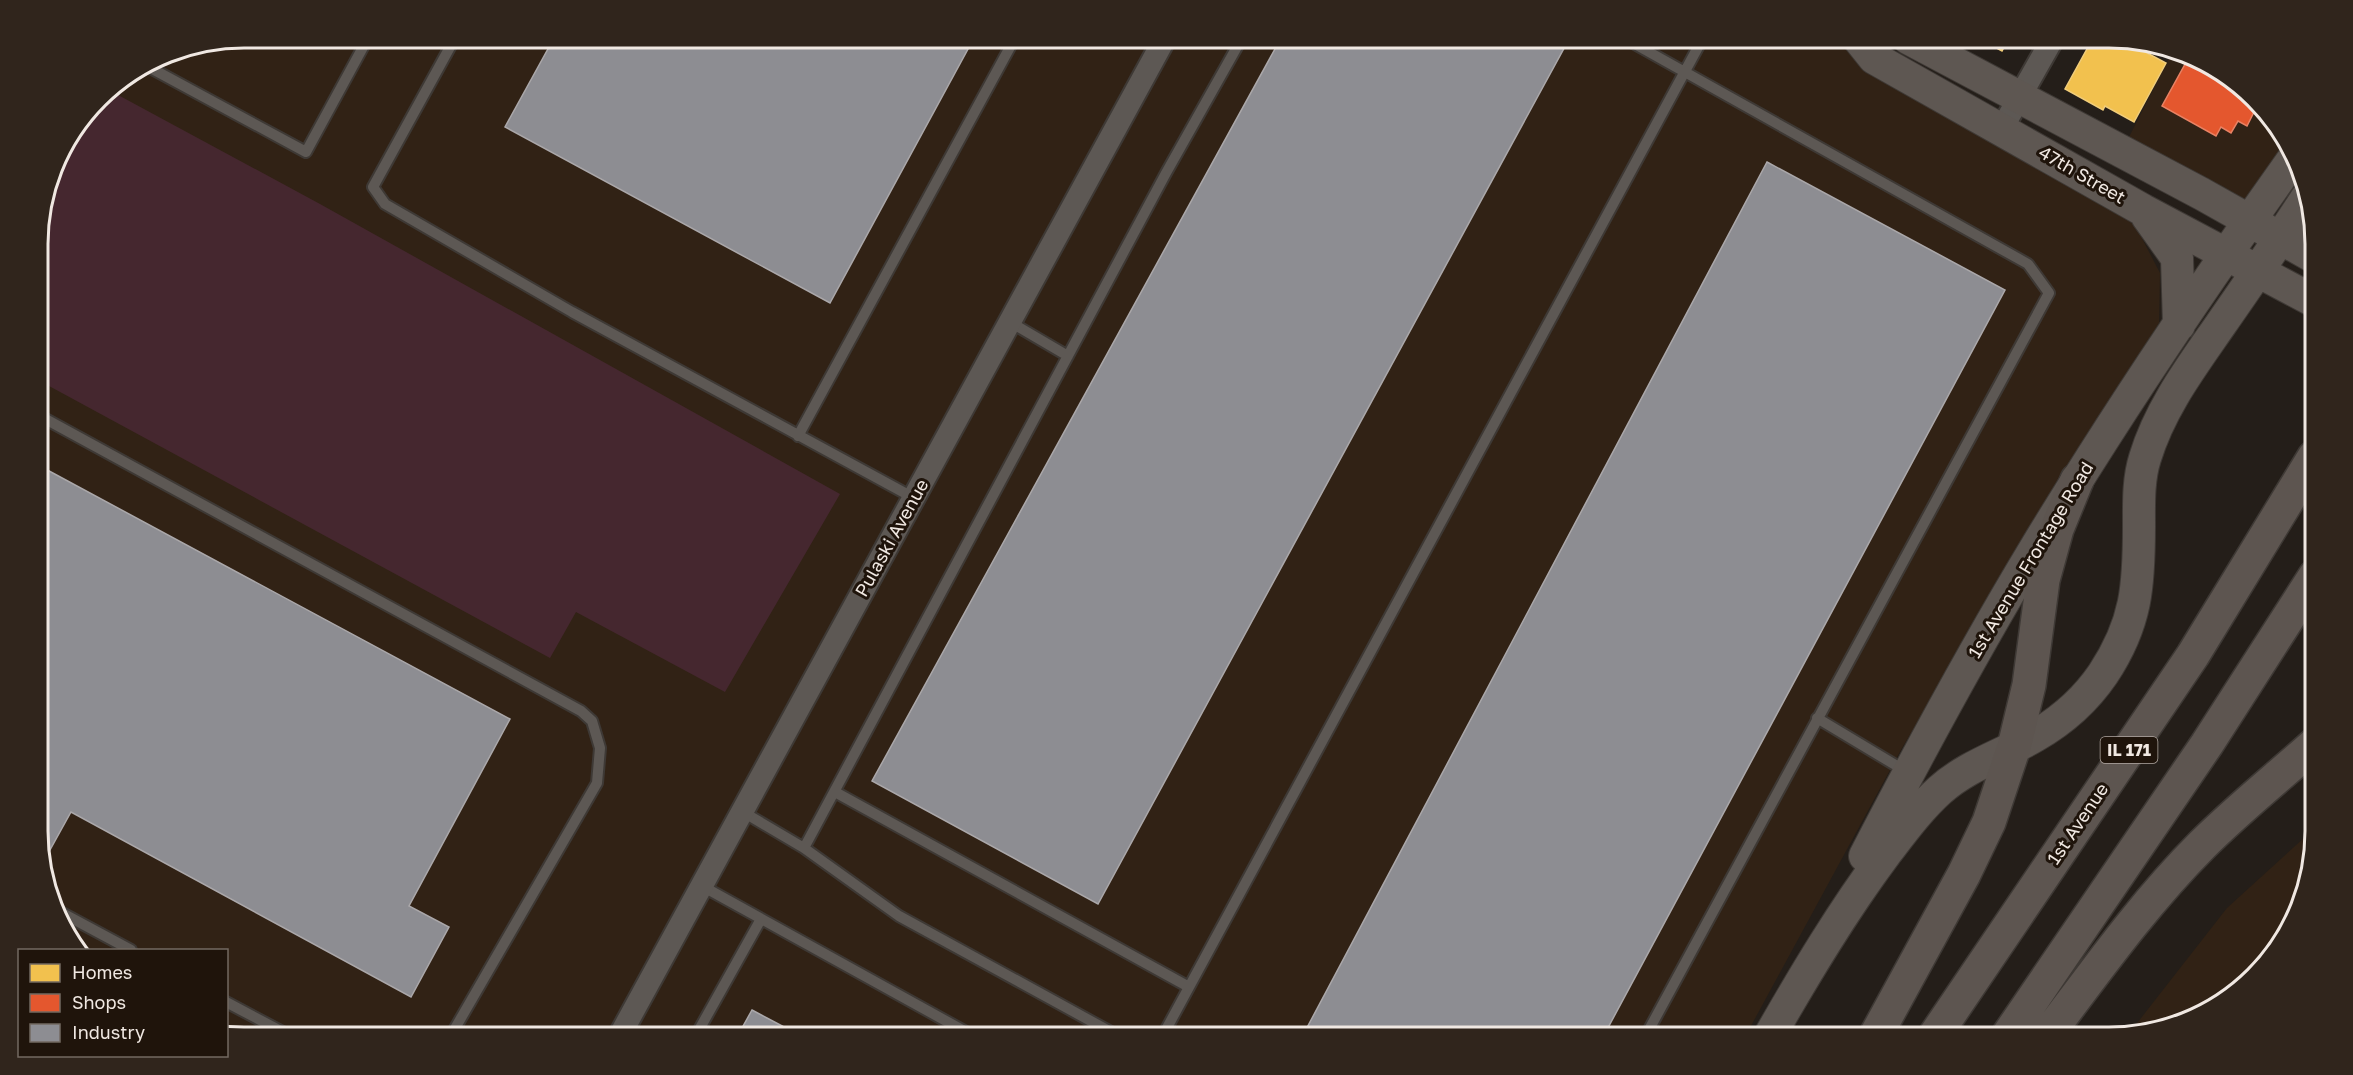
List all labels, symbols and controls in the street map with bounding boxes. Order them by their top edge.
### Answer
street label: 47th Street [2035,140,2130,208]
street label: 1st Avenue Frontage Road [1963,458,2097,661]
street label: Pulaski Avenue [850,475,933,600]
road number: IL 171 [2100,737,2158,763]
street label: 1st Avenue [2042,779,2112,868]
legend [18,949,228,1057]
text: Homes [72,961,132,983]
text: Shops [72,991,126,1013]
text: Industry [72,1021,145,1043]

